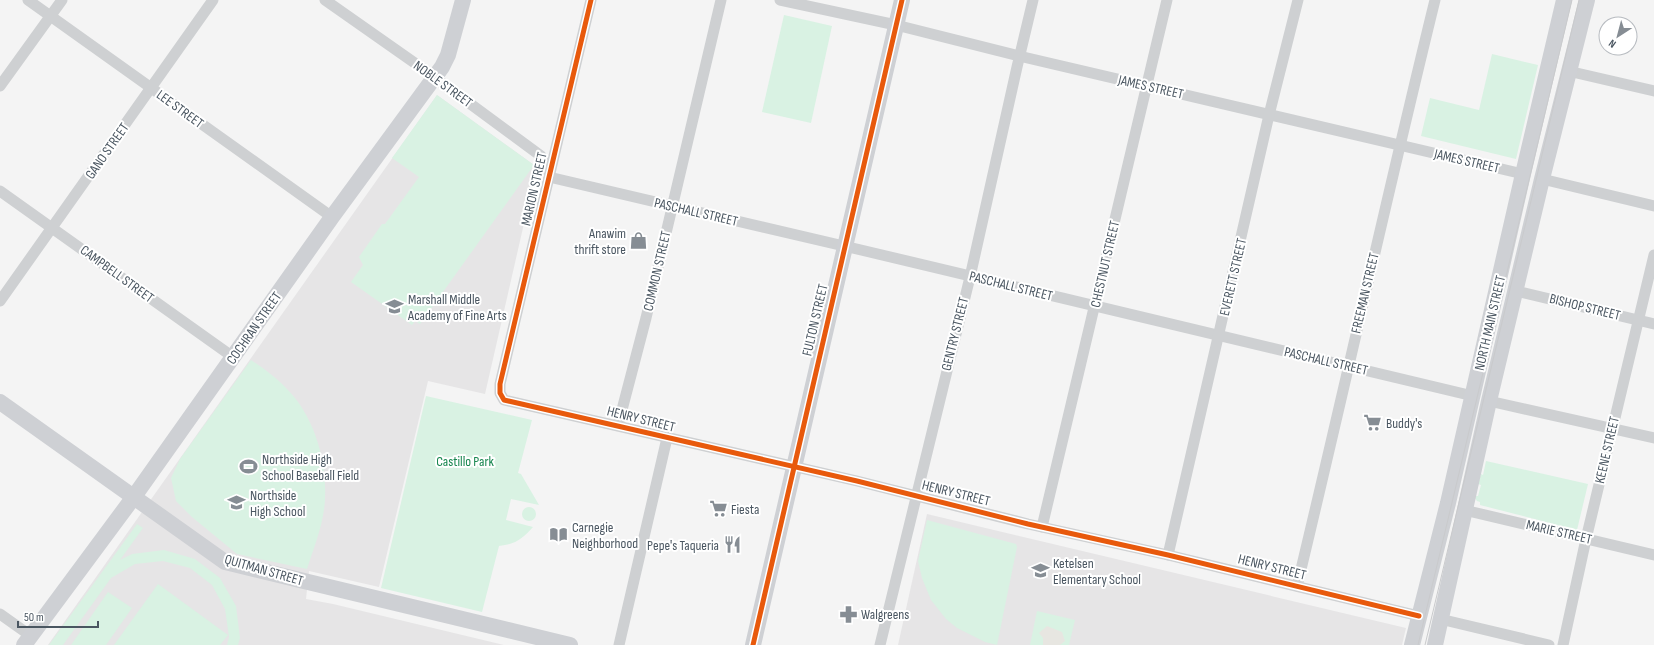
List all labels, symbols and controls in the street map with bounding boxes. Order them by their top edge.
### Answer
north arrow [1598,16,1638,56]
text: N [1606,37,1619,51]
street label: NOBLE STREET [410,57,476,111]
street label: JAMES STREET [1116,71,1186,103]
street label: LEE STREET [153,86,207,132]
street label: GANO STREET [82,119,133,182]
street label: JAMES STREET [1432,145,1502,177]
street label: MARION STREET [517,150,551,228]
street label: PASCHALL STREET [653,194,740,230]
street label: CHESTNUT STREET [1087,219,1123,309]
place label: Anawim thrift store [574,225,626,258]
street label: COMMON STREET [640,229,675,313]
shop icon: Anawim thrift store [629,231,649,251]
street label: EVERETT STREET [1216,236,1250,317]
street label: CAMPBELL STREET [77,242,157,307]
street label: FREEMAN STREET [1347,251,1383,335]
street label: PASCHALL STREET [968,267,1055,305]
street label: NORTH MAIN STREET [1471,273,1509,372]
street label: FULTON STREET [798,282,832,358]
street label: COCHRAN STREET [223,288,285,367]
street label: BISHOP STREET [1548,290,1623,324]
place label: Marshall Middle Academy of Fine Arts [407,291,507,324]
street label: GENTRY STREET [938,295,972,373]
school or university icon: Marshall Middle Academy of Fine Arts [385,297,405,317]
street label: PASCHALL STREET [1283,343,1370,379]
street label: HENRY STREET [605,402,677,436]
supermarket icon: Buddy's [1363,413,1383,433]
place label: Buddy's [1386,415,1422,432]
street label: KEENE STREET [1591,415,1623,485]
place label: Northside High School Baseball Field [262,451,359,484]
park label: Castillo Park [436,453,494,470]
sports icon: Northside High School Baseball Field [239,457,259,477]
street label: HENRY STREET [920,476,992,510]
place label: Northside High School [250,487,305,520]
school or university icon: Northside High School [227,493,247,513]
supermarket icon: Fiesta [708,499,728,519]
place label: Fiesta [731,501,759,518]
street label: MARIE STREET [1525,516,1594,548]
place label: Carnegie Neighborhood [572,519,638,552]
library icon: Carnegie Neighborhood [549,525,569,545]
restaurant icon: Pepe's Taqueria [722,535,742,555]
place label: Pepe's Taqueria [647,537,719,554]
street label: HENRY STREET [1236,550,1308,584]
street label: QUITMAN STREET [223,551,306,589]
place label: Ketelsen Elementary School [1053,555,1141,588]
school or university icon: Ketelsen Elementary School [1030,561,1050,581]
scale bar [18,603,98,629]
pharmacy icon: Walgreens [838,604,858,624]
place label: Walgreens [861,606,909,623]
text: 50 m [24,610,44,625]

